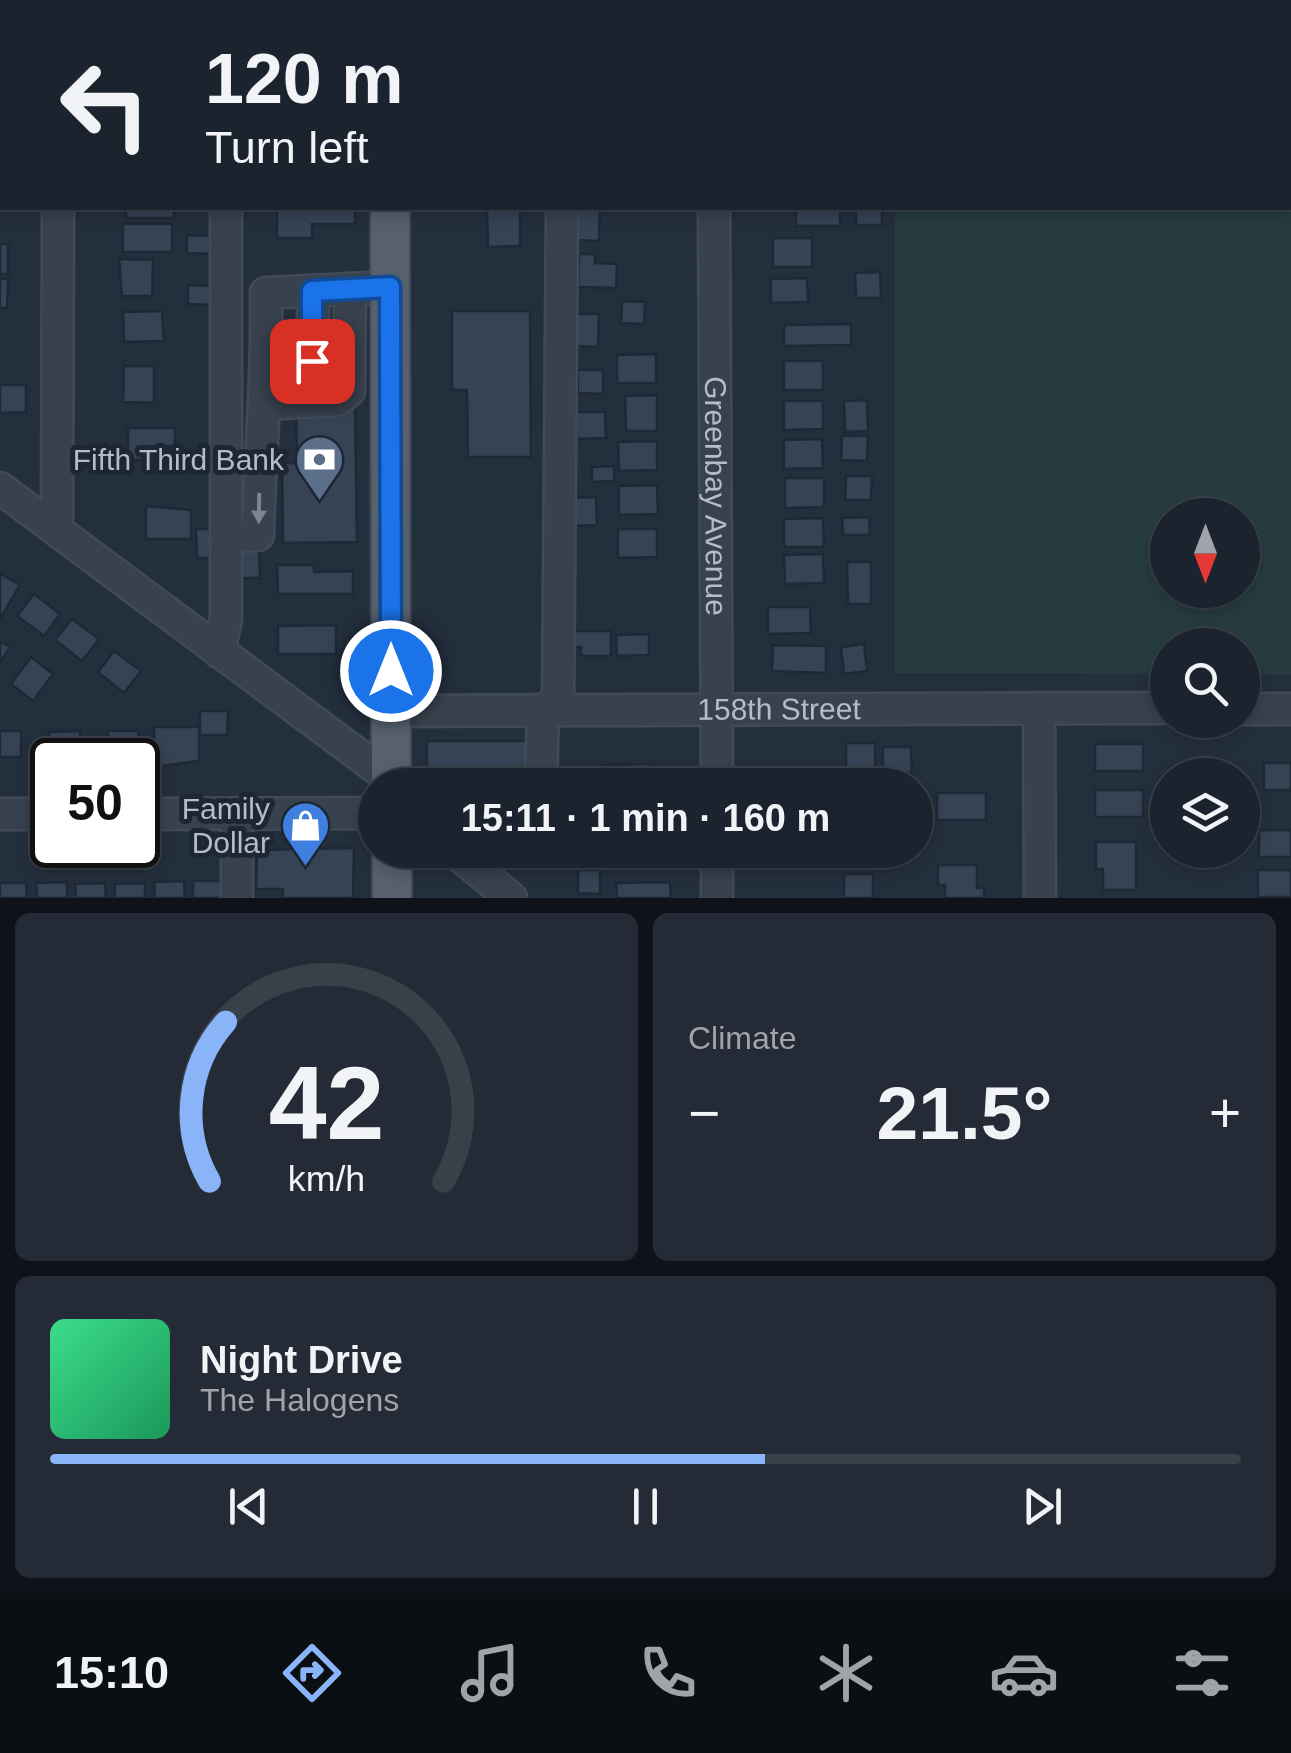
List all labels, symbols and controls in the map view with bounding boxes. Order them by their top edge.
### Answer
icon: left [40,40,170,170]
text: 120 m [205,40,403,118]
text: Turn left [205,122,368,173]
pin [270,319,355,404]
icon: arrive [285,334,340,389]
street label: Greenbay Avenue [699,376,733,616]
bank icon: Fifth Third Bank [293,434,345,502]
place label: Fifth Third Bank [73,443,285,476]
one-way arrow [250,493,266,525]
north arrow [1150,498,1260,608]
map controls [1150,498,1260,868]
position arrow [339,619,443,723]
button: search [1150,628,1260,738]
street label: 158th Street [697,692,861,726]
speed limit sign: 50 [30,738,160,868]
button: layers [1150,758,1260,868]
place label: Family Dollar [182,792,270,859]
text: 15:11 · 1 min · 160 m [461,797,830,839]
shop icon: Family Dollar [279,800,331,868]
text: Climate [688,1020,796,1056]
text: 42 [269,1045,384,1161]
text: 21.5° [877,1071,1052,1155]
text: − [688,1082,720,1144]
text: + [1209,1082,1241,1144]
text: km/h [288,1159,365,1199]
text: Night Drive [200,1339,403,1381]
text: The Halogens [200,1382,399,1418]
icon: previous [221,1479,276,1534]
icon: pause [618,1479,673,1534]
icon: next [1015,1479,1070,1534]
icon: directions [277,1638,347,1708]
icon: music [455,1638,525,1708]
icon: phone [633,1638,703,1708]
icon: climate [811,1638,881,1708]
icon: car [989,1638,1059,1708]
icon: filters [1167,1638,1237,1708]
text: 15:10 [54,1647,169,1698]

